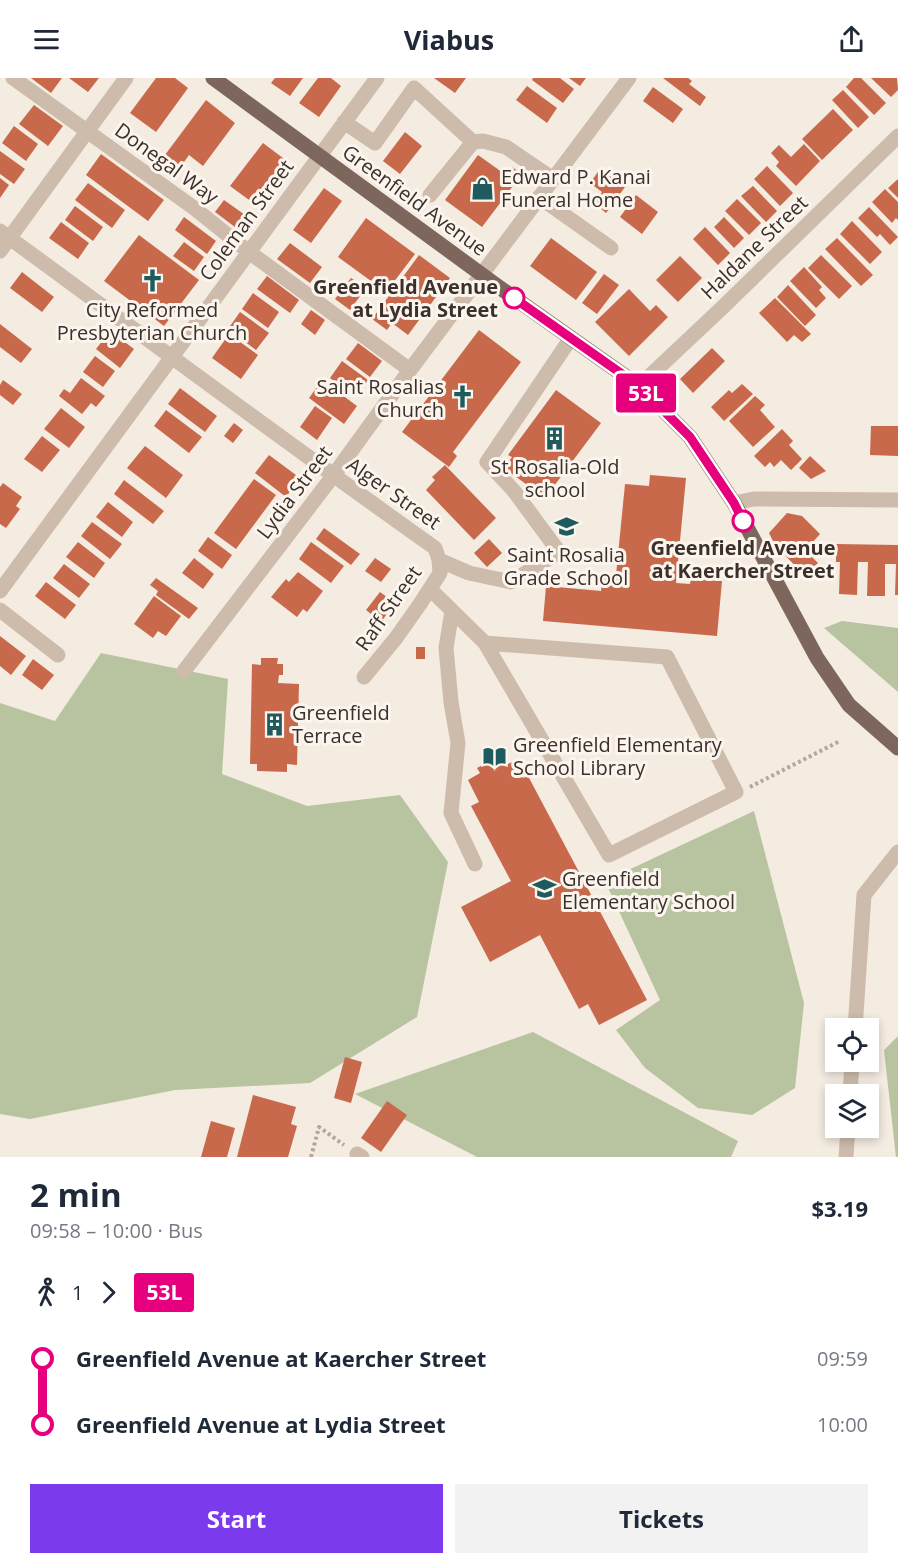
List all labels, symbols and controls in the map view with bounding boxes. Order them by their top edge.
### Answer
text: Viabus [404,21,494,58]
icon: menu [30,23,63,56]
icon: share [835,23,868,56]
street label: Donegal Way [110,116,225,210]
street label: Greenfield Avenue [337,138,493,262]
street label: Coleman Street [193,154,299,286]
place label: Edward P. Kanai Funeral Home [501,163,651,213]
shop icon: Edward P. Kanai Funeral Home [470,175,496,201]
street label: Haldane Street [695,189,813,305]
church icon: City Reformed Presbyterian Church [139,268,165,294]
place label: Greenfield Avenue at Lydia Street [313,273,498,323]
marker: Greenfield Avenue at Lydia Street [503,287,525,309]
place label: City Reformed Presbyterian Church [57,296,247,346]
place label: Saint Rosalias Church [317,373,444,423]
line badge: 53L [612,374,680,412]
text: 53L [628,379,664,407]
church icon: Saint Rosalias Church [449,384,475,410]
building icon: St Rosalia-Old school [542,426,568,452]
street label: Lydia Street [250,440,338,544]
street label: Alger Street [342,451,446,535]
place label: St Rosalia-Old school [491,453,619,503]
marker: Greenfield Avenue at Kaercher Street [732,510,754,532]
school or university icon: Saint Rosalia Grade School [553,513,579,539]
place label: Greenfield Avenue at Kaercher Street [650,534,836,584]
place label: Saint Rosalia Grade School [504,541,628,591]
street label: Raff Street [349,560,427,656]
place label: Greenfield Terrace [292,699,390,749]
building icon: Greenfield Terrace [261,711,287,737]
place label: Greenfield Elementary School Library [513,731,723,781]
library icon: Greenfield Elementary School Library [482,743,508,769]
place label: Greenfield Elementary School [562,865,735,915]
school or university icon: Greenfield Elementary School [531,876,557,902]
map controls [825,1018,879,1138]
button: locate [825,1018,879,1072]
button: layers [825,1084,879,1138]
text: 2 min [30,1172,122,1217]
text: $3.19 [811,1193,868,1223]
text: 09:58 – 10:00 · Bus [30,1217,203,1244]
icon: walk [30,1276,63,1309]
icon: forward [92,1276,125,1309]
text: 53L [146,1278,182,1306]
text: 1 [72,1279,83,1306]
text: Greenfield Avenue at Kaercher Street [76,1343,486,1373]
text: 09:59 [817,1345,868,1372]
text: Greenfield Avenue at Lydia Street [76,1409,446,1439]
text: 10:00 [817,1411,868,1438]
button: Start [30,1484,443,1553]
button: Tickets [455,1484,868,1553]

